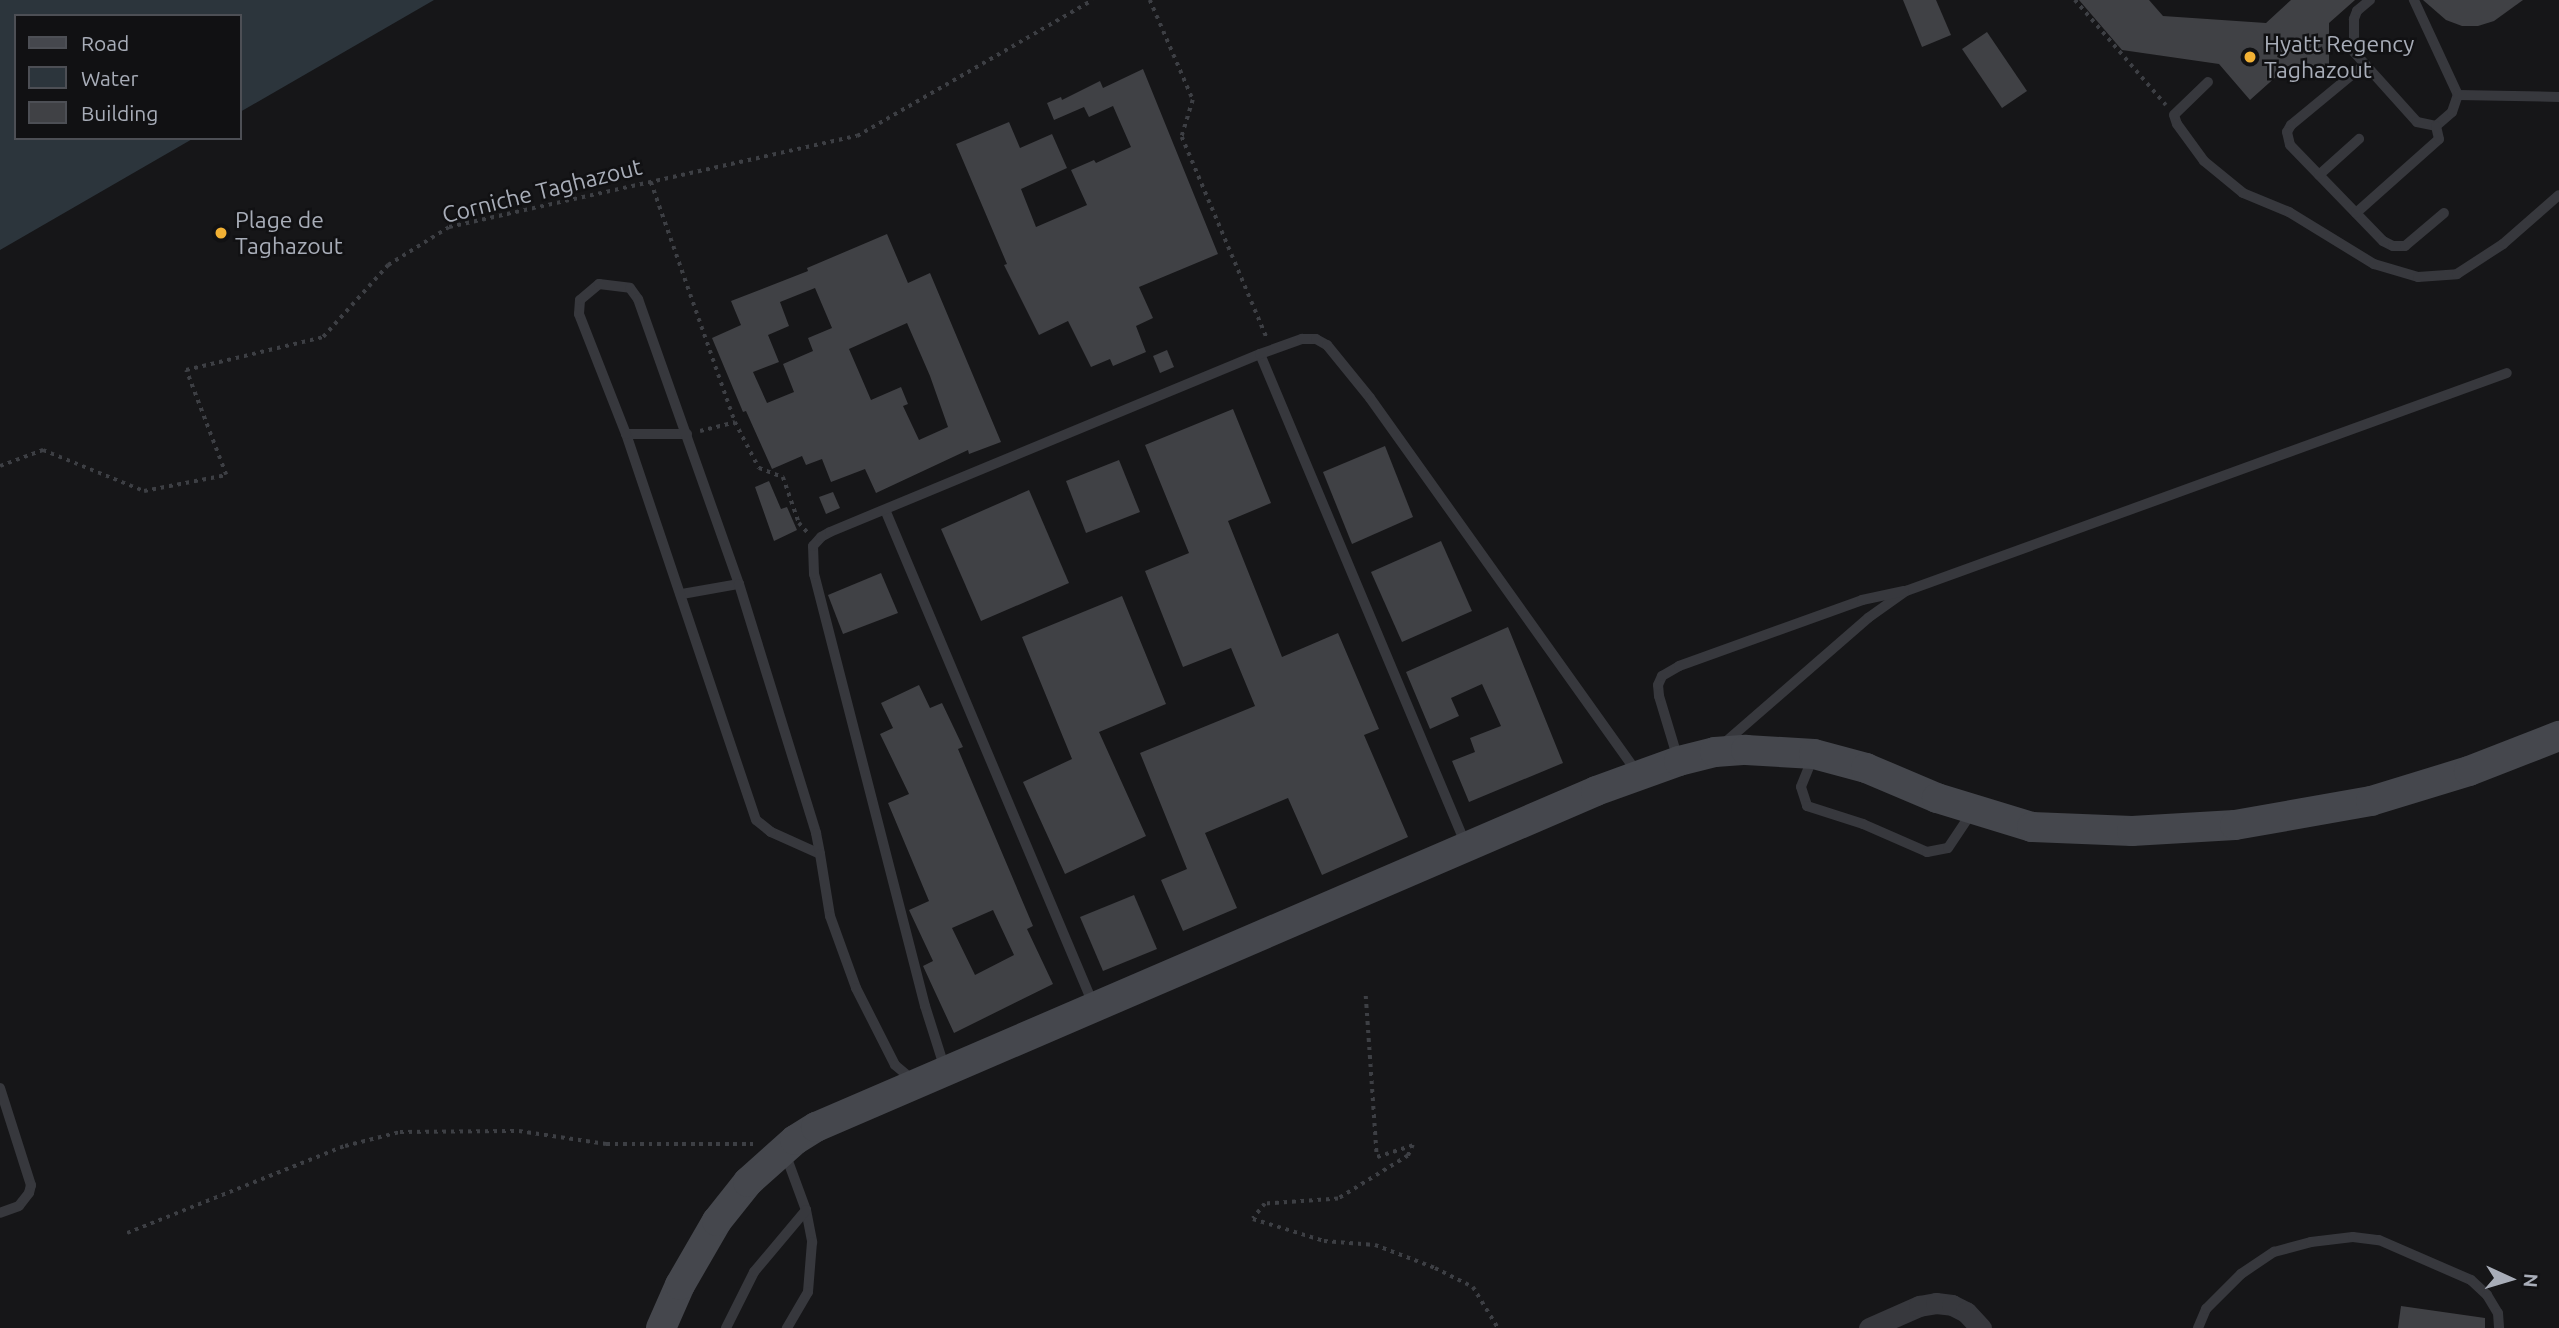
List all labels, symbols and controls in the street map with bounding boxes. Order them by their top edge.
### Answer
legend [14,14,242,140]
place label: Hyatt Regency Taghazout [2264,30,2414,84]
text: Road [81,31,129,55]
marker: Hyatt Regency Taghazout [2242,49,2258,65]
text: Water [81,66,139,90]
text: Building [81,101,158,125]
street label: Corniche Taghazout [439,153,645,229]
place label: Plage de Taghazout [235,206,343,260]
marker: Plage de Taghazout [213,225,229,241]
north arrow [2475,1244,2545,1314]
text: N [2519,1273,2542,1288]

